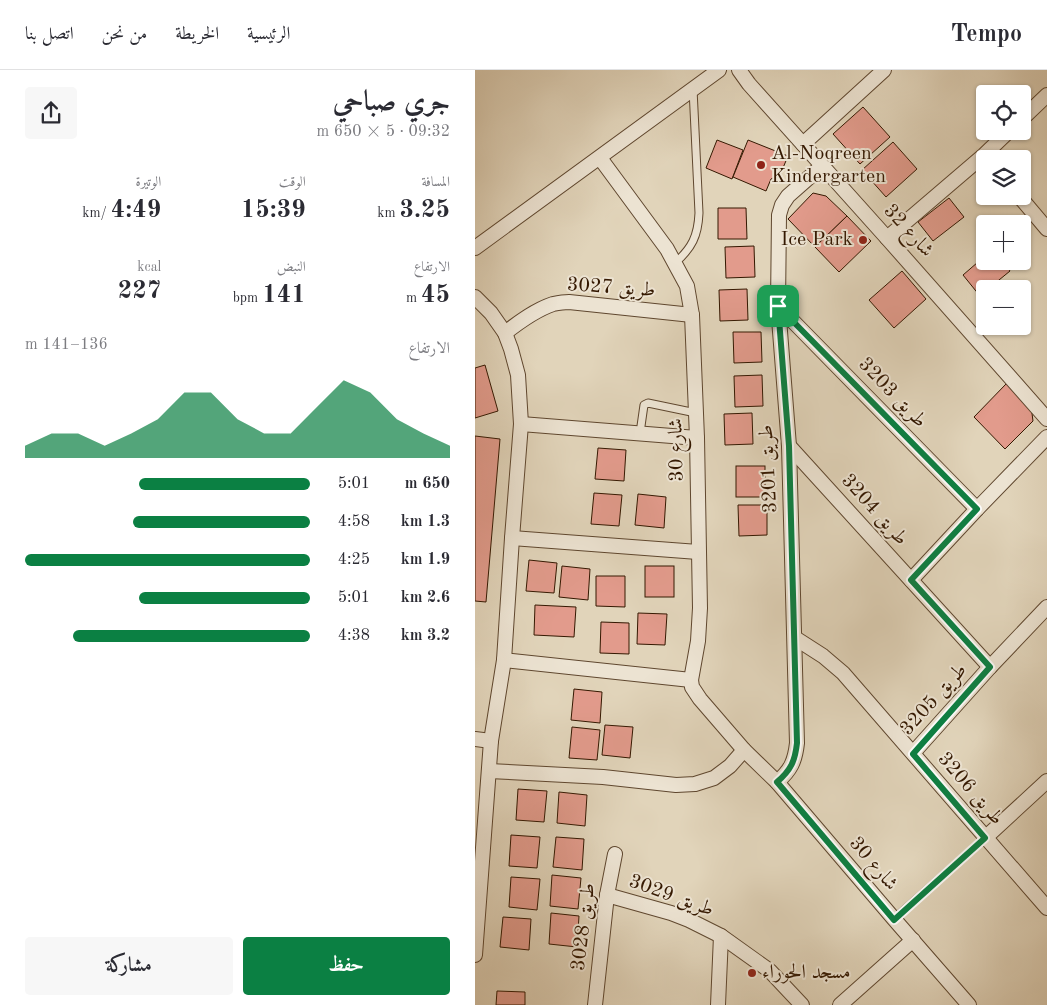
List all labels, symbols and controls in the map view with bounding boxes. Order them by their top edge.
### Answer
text: Tempo [951,23,1022,47]
text: اتصل بنا [25,25,74,43]
text: من نحن [102,25,147,43]
text: الخريطة [175,25,219,43]
text: الرئيسية [247,25,290,43]
map controls [976,85,1031,335]
button: locate [976,85,1031,140]
button: share [25,87,77,139]
text: جري صباحي [333,89,450,117]
text: 09:32 · 5 × 650 m [317,124,450,140]
place label: Al-Noqreen Kindergarten [771,144,886,187]
button: layers [976,150,1031,205]
marker: Al-Noqreen Kindergarten [755,159,767,171]
text: الوتيرة [136,175,161,189]
text: الوقت [279,175,306,189]
text: المسافة [421,175,450,189]
text: 4:49 [111,198,161,223]
text: 15:39 [241,198,306,223]
text: 3.25 [399,198,450,223]
street label: شارع 32 [875,201,937,265]
text: /km [82,206,111,220]
text: km [377,206,399,220]
button: + [976,215,1031,270]
place label: Ice Park [780,230,853,250]
marker: Ice Park [857,234,869,246]
text: kcal [137,260,161,274]
text: النبض [277,260,306,274]
text: الارتفاع [414,260,450,274]
street label: طريق 3027 [566,275,656,302]
text: 227 [118,279,161,304]
button: − [976,280,1031,335]
text: 141 [262,283,306,308]
text: 45 [421,283,450,308]
pin [757,285,799,327]
text: bpm [233,291,262,305]
text: m [406,291,421,305]
icon: arrive [764,292,792,320]
text: 136–141 m [25,337,108,353]
text: الارتفاع [408,341,450,357]
street label: طريق 3203 [853,354,930,433]
street label: شارع 30 [666,418,694,482]
street label: طريق 3201 [757,424,782,514]
street label: طريق 3204 [836,470,911,550]
text: 5:01 [338,476,370,492]
text: 650 m [405,476,450,492]
text: 4:58 [338,514,370,530]
text: 1.3 km [401,514,450,530]
text: 4:25 [338,552,370,568]
text: 1.9 km [401,552,450,568]
text: 5:01 [338,590,370,606]
text: 2.6 km [401,590,450,606]
text: 4:38 [338,628,370,644]
text: 3.2 km [401,628,450,644]
street label: طريق 3205 [897,660,972,740]
street label: طريق 3206 [933,749,1007,830]
street label: شارع 30 [840,833,901,899]
street label: طريق 3029 [626,871,716,921]
street label: طريق 3028 [569,882,600,972]
button: مشاركة [25,937,233,995]
button: حفظ [243,937,450,995]
place label: مسجد الحوراء [762,963,851,984]
marker: مسجد الحوراء [746,967,758,979]

